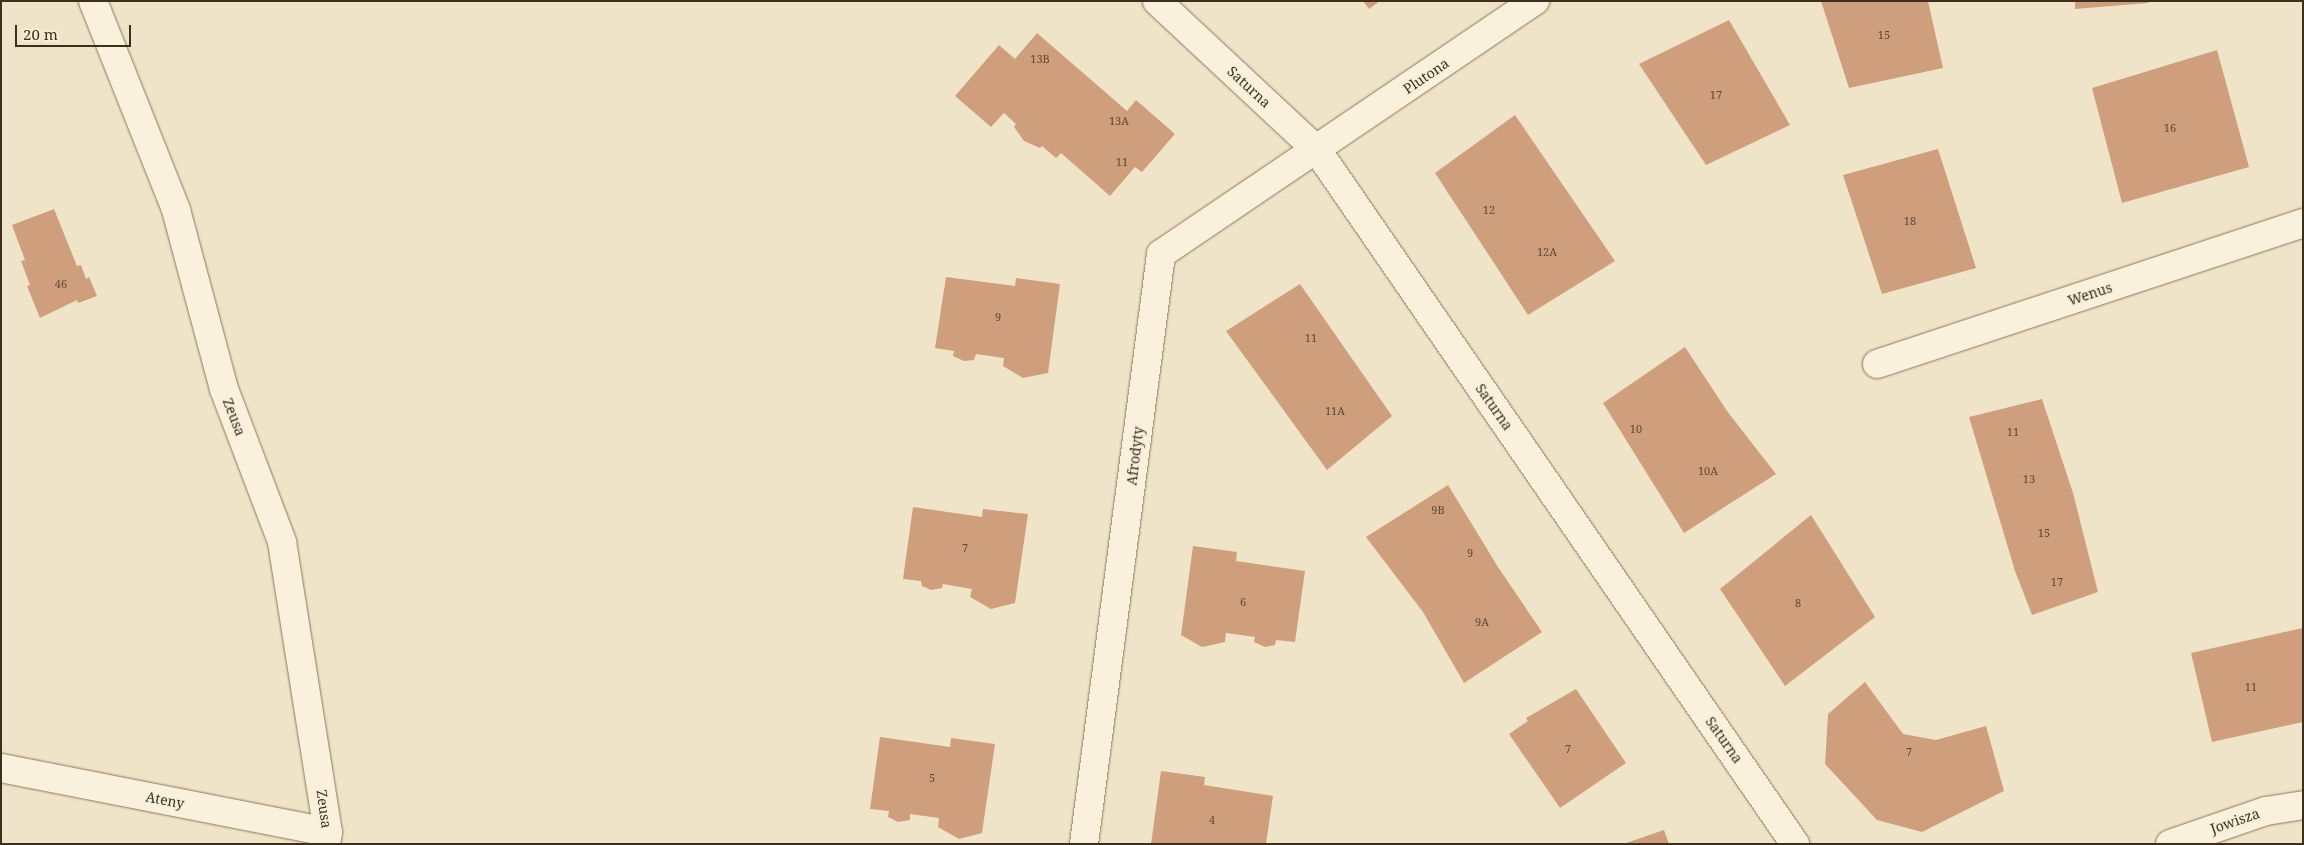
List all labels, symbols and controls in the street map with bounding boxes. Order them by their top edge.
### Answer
scale bar [18,15,134,47]
text: 20 m [23,24,58,44]
house number: 15 [1878,28,1890,42]
house number: 13B [1030,52,1050,66]
street label: Plutona [1400,55,1452,97]
street label: Saturna [1224,63,1274,111]
house number: 17 [1710,88,1722,102]
house number: 13A [1109,114,1129,128]
house number: 16 [2164,121,2176,135]
house number: 11 [1116,155,1128,169]
house number: 12 [1483,203,1495,217]
house number: 18 [1904,214,1916,228]
house number: 12A [1537,245,1557,259]
house number: 46 [55,277,67,291]
street label: Wenus [2066,279,2114,309]
house number: 9 [995,310,1001,324]
house number: 11 [1305,331,1317,345]
street label: Saturna [1472,381,1516,433]
street label: Zeusa [219,396,249,438]
house number: 11A [1325,404,1345,418]
house number: 10 [1630,422,1642,436]
house number: 11 [2007,425,2019,439]
street label: Afrodyty [1123,426,1147,486]
house number: 10A [1698,464,1718,478]
house number: 13 [2023,472,2035,486]
house number: 9B [1431,503,1445,517]
house number: 15 [2038,526,2050,540]
house number: 7 [962,541,968,555]
house number: 9 [1467,546,1473,560]
house number: 17 [2051,575,2063,589]
house number: 6 [1240,595,1246,609]
house number: 8 [1795,596,1801,610]
house number: 9A [1475,615,1489,629]
house number: 11 [2245,680,2257,694]
street label: Saturna [1702,714,1746,766]
house number: 7 [1565,742,1571,756]
house number: 7 [1906,745,1912,759]
house number: 5 [929,771,935,785]
street label: Ateny [144,788,186,812]
street label: Zeusa [313,789,335,829]
street label: Jowisza [2208,805,2262,837]
house number: 4 [1209,813,1215,827]

